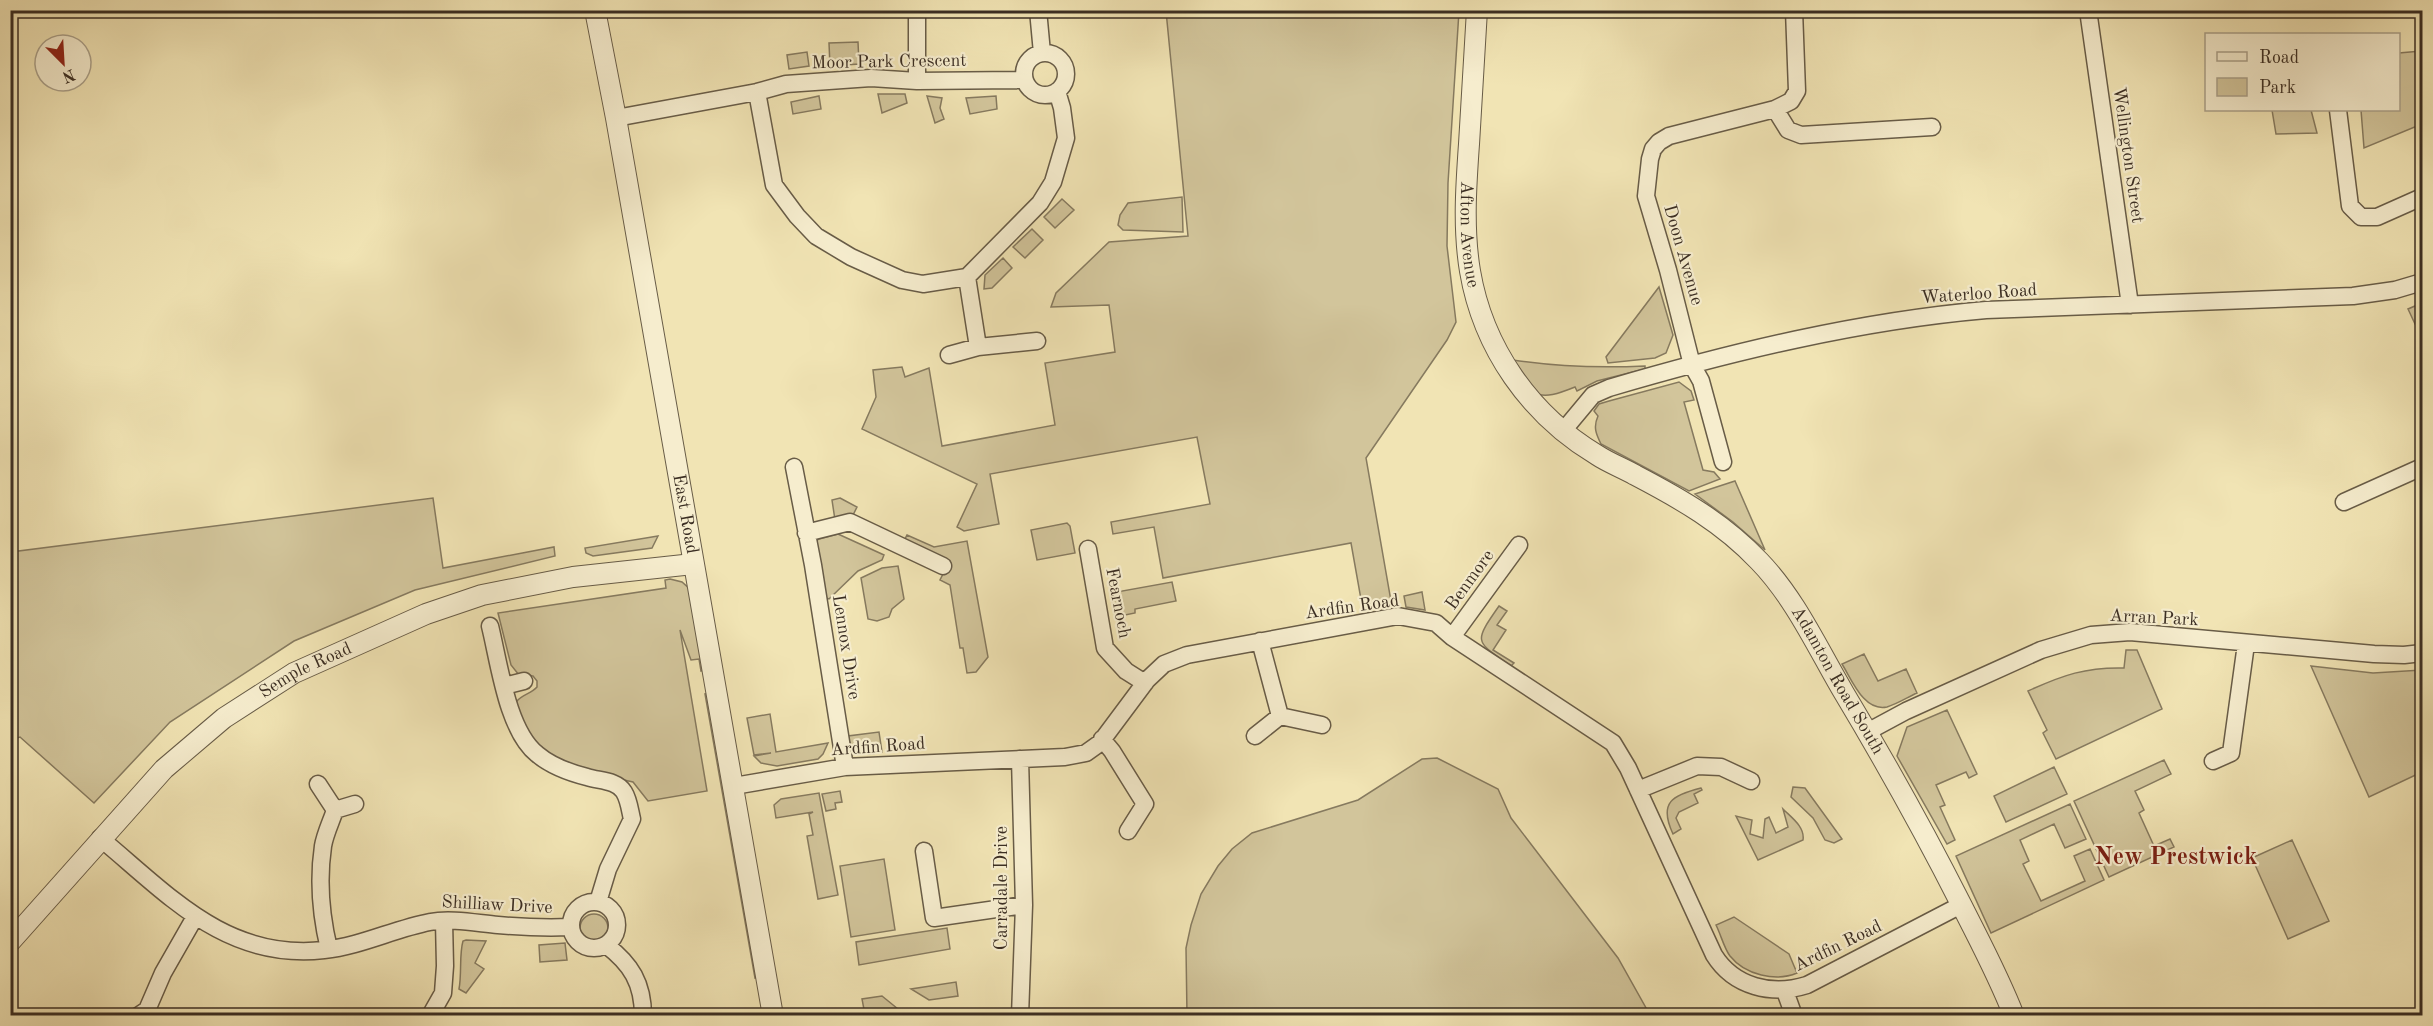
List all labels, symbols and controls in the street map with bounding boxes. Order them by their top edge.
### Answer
north arrow [33,33,93,93]
legend [2205,33,2400,111]
text: Road [2259,49,2299,67]
street label: Moor Park Crescent [811,52,967,72]
text: N [59,65,77,85]
text: Park [2259,79,2296,97]
street label: Wellington Street [2110,86,2146,224]
street label: Afton Avenue [1457,181,1482,290]
street label: Doon Avenue [1660,203,1706,307]
street label: Waterloo Road [1920,281,2038,307]
street label: East Road [669,473,701,555]
street label: Benmore [1442,547,1498,613]
street label: Fearnoch [1102,566,1134,640]
street label: Ardfin Road [1304,591,1400,623]
street label: Lennox Drive [829,593,863,701]
street label: Adamton Road South [1788,603,1887,758]
street label: Arran Park [2109,607,2199,629]
street label: Semple Road [256,639,354,702]
street label: Ardfin Road [830,735,926,759]
street label: Carradale Drive [993,826,1011,950]
district label: New Prestwick [2094,846,2258,870]
street label: Shilliaw Drive [441,893,553,917]
street label: Ardfin Road [1791,917,1885,975]

